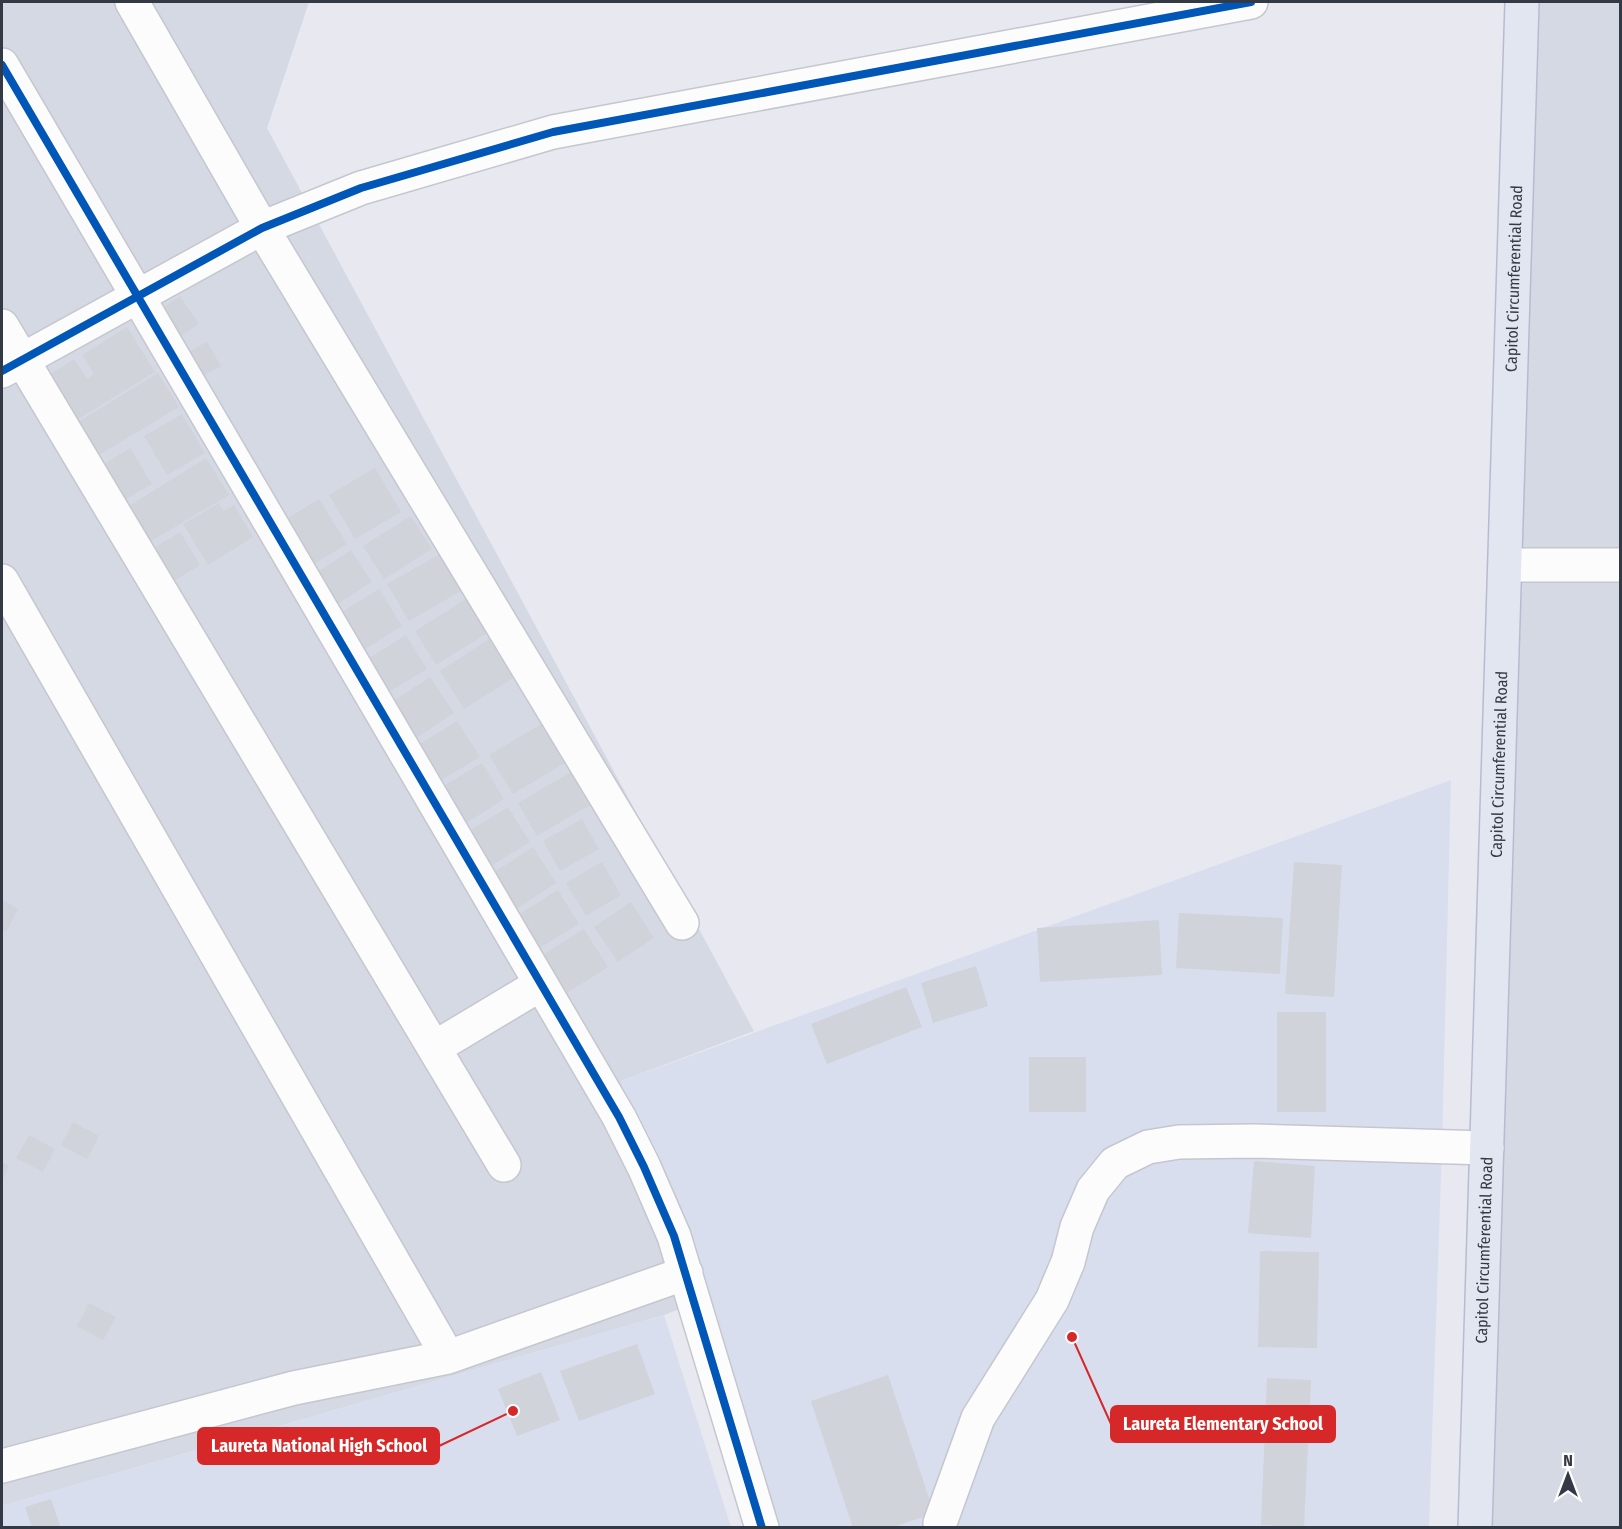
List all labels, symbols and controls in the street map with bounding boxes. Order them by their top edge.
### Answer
street label: Capitol Circumferential Road [1502,185,1526,372]
street label: Capitol Circumferential Road [1487,671,1511,858]
street label: Capitol Circumferential Road [1472,1156,1496,1344]
callout: Laureta Elementary School [1111,1406,1335,1442]
text: Laureta Elementary School [1123,1413,1323,1435]
callout: Laureta National High School [198,1428,439,1464]
text: Laureta National High School [211,1435,427,1457]
north arrow [1538,1445,1598,1505]
text: N [1563,1451,1573,1470]

